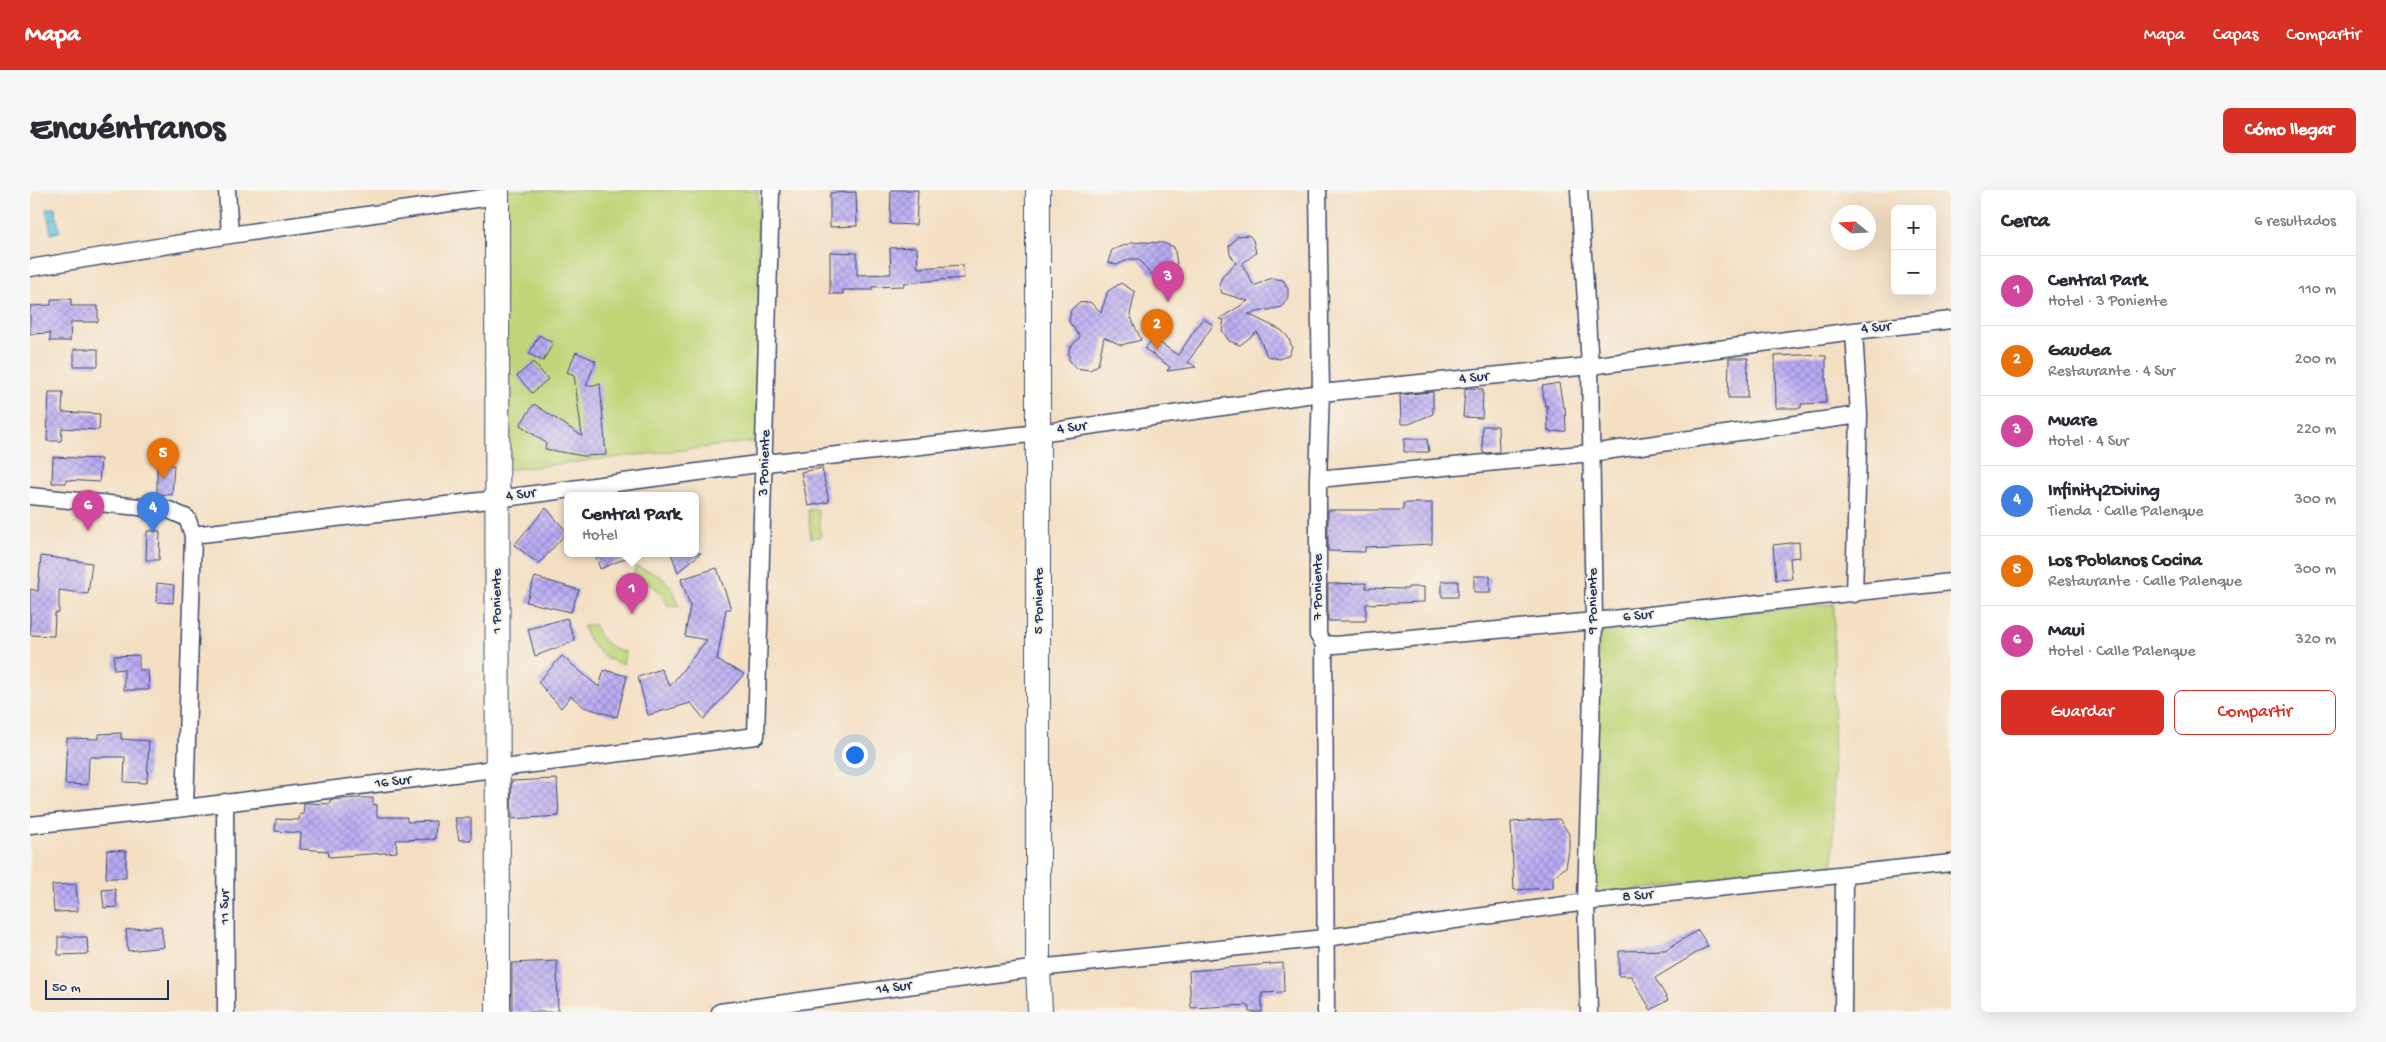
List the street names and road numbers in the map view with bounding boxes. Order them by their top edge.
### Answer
street label: 4 Sur [1860,317,1894,339]
street label: 4 Sur [1458,367,1492,389]
street label: 4 Sur [1056,417,1090,439]
street label: 3 Poniente [755,429,775,498]
street label: 4 Sur [505,484,539,506]
street label: 7 Poniente [1309,553,1327,621]
street label: 5 Poniente [1030,567,1048,634]
street label: 1 Poniente [488,568,506,634]
street label: 9 Poniente [1584,568,1602,635]
street label: 6 Sur [1622,605,1656,627]
street label: 16 Sur [373,771,414,793]
street label: 8 Sur [1622,885,1656,907]
street label: 11 Sur [216,888,234,925]
street label: 14 Sur [874,976,915,1000]

